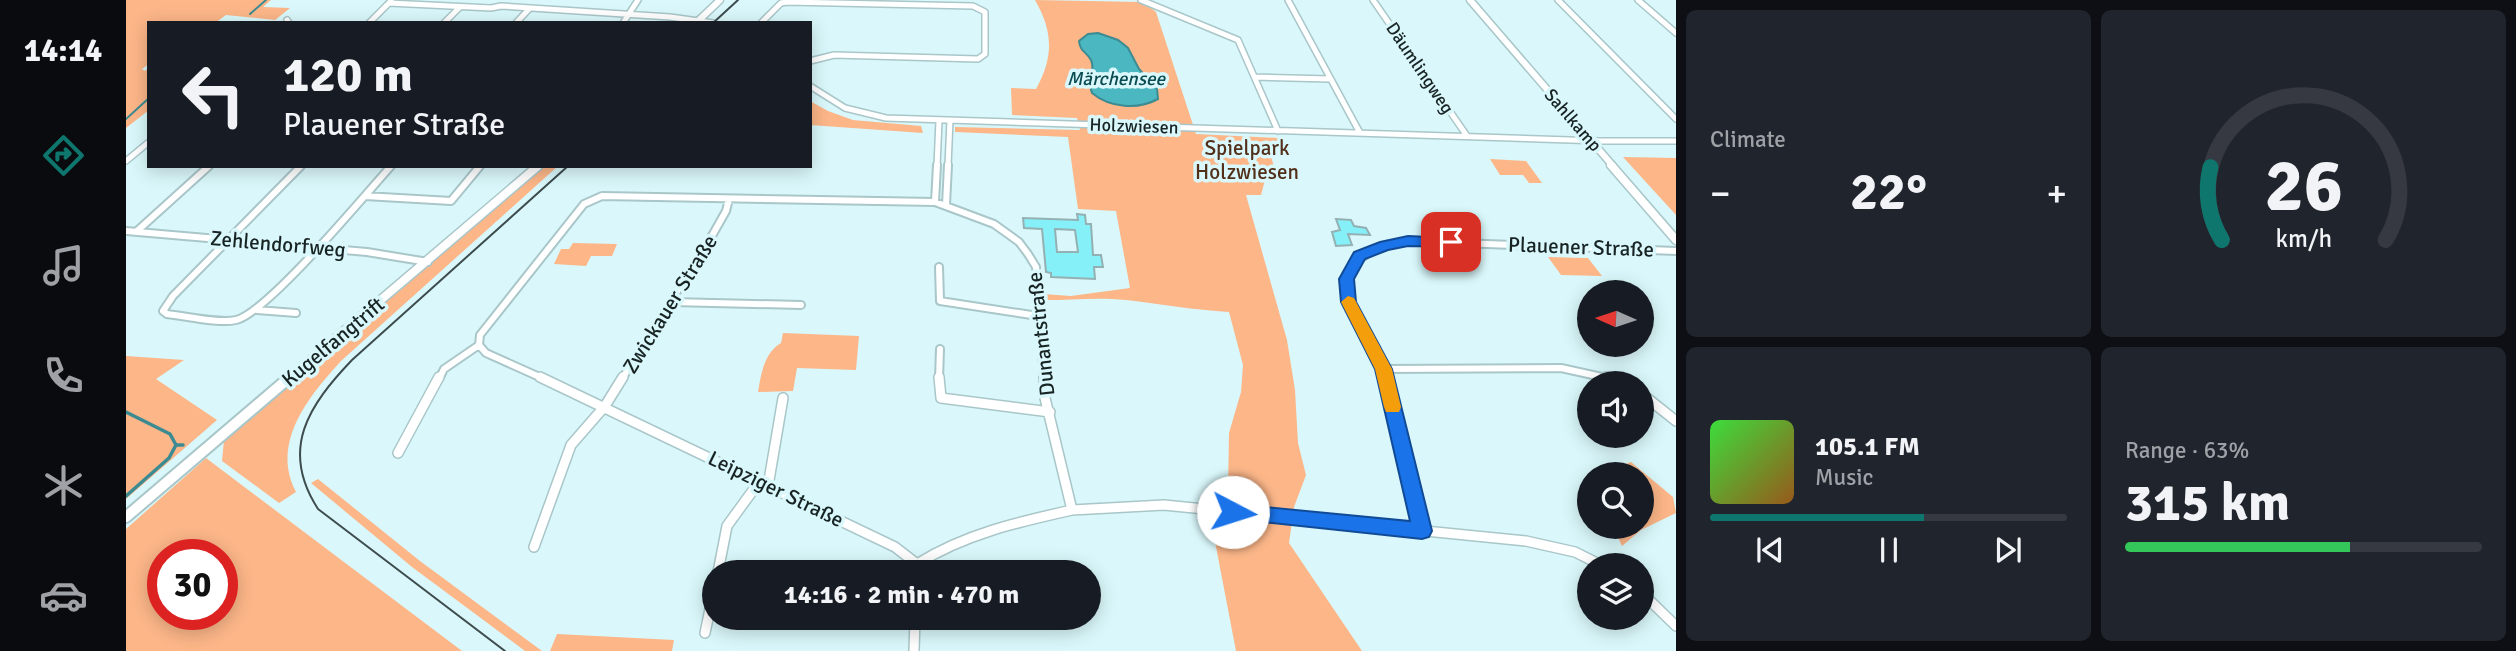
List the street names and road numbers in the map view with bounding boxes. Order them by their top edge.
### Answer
street label: Däumlingweg [1381,18,1459,118]
street label: Sahlkamp [1540,84,1606,156]
street label: Holzwiesen [1089,113,1179,139]
street label: Zehlendorfweg [209,225,347,263]
street label: Zwickauer Straße [617,230,723,378]
street label: Plauener Straße [1508,231,1654,263]
street label: Dunantstraße [1022,271,1060,397]
street label: Kugelfangtrift [276,291,390,393]
street label: Leipziger Straße [704,445,848,533]

